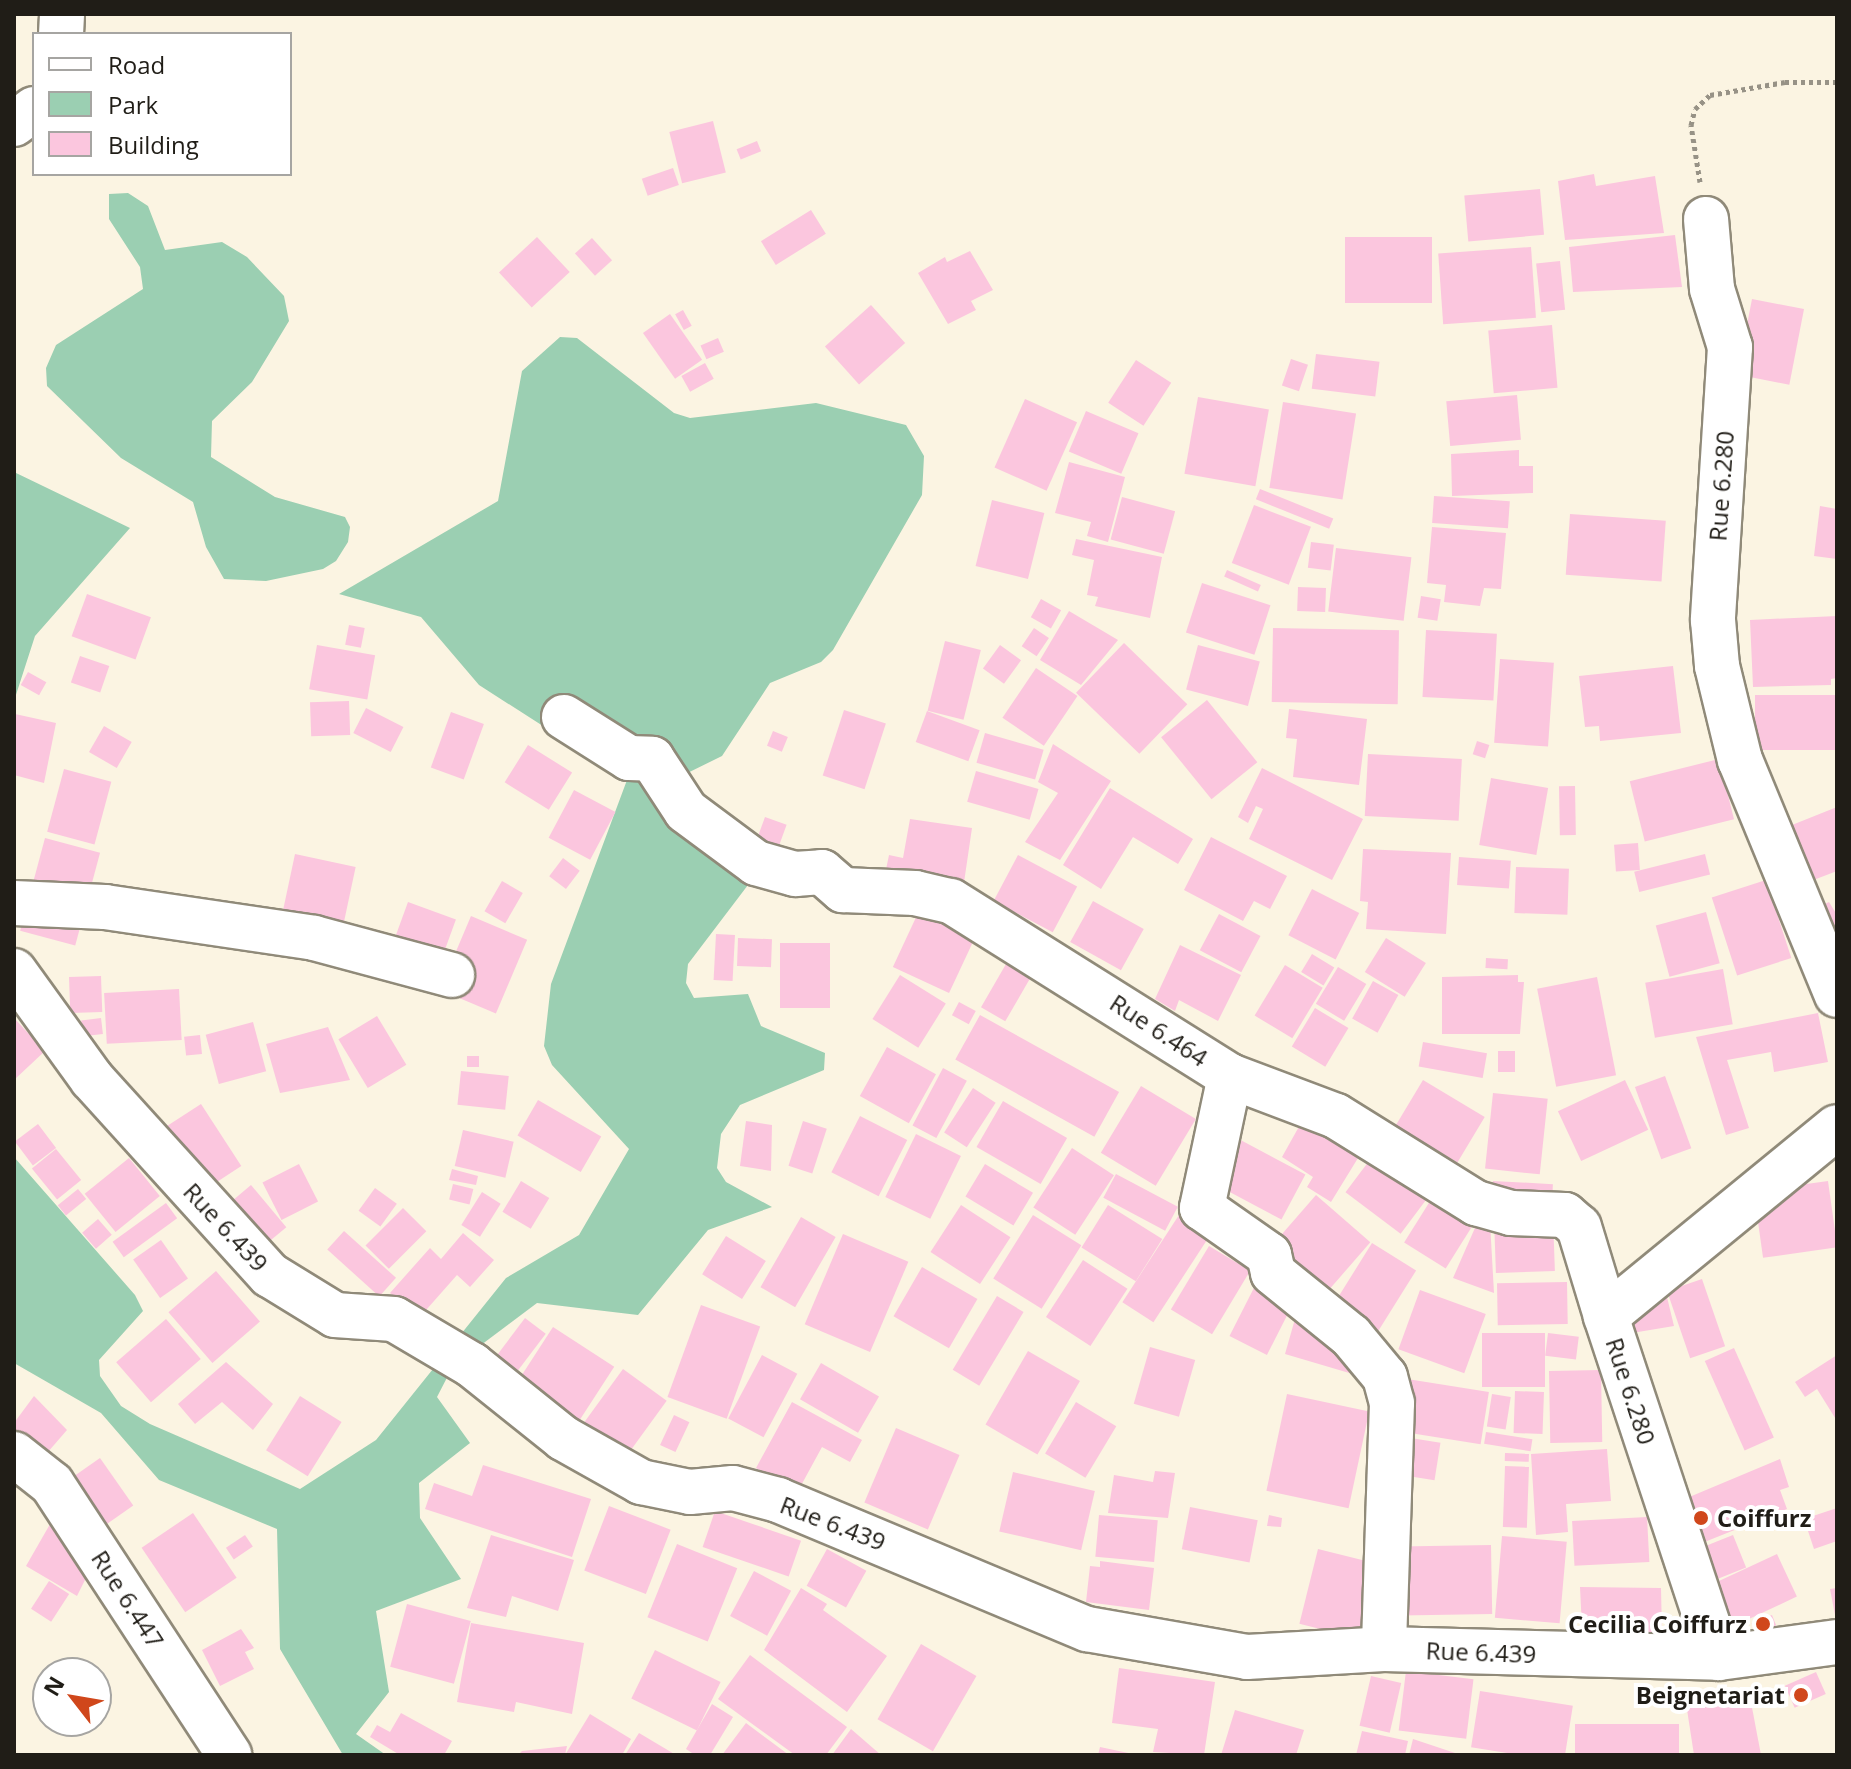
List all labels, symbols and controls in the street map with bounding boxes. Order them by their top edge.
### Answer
legend [32,32,292,176]
text: Road [108,48,165,81]
text: Park [108,88,158,121]
text: Building [108,128,199,161]
street label: Rue 6.280 [1703,430,1739,542]
street label: Rue 6.464 [1105,988,1213,1072]
street label: Rue 6.439 [178,1177,274,1277]
street label: Rue 6.280 [1600,1334,1662,1448]
street label: Rue 6.439 [776,1490,890,1556]
place label: Coiffurz [1717,1504,1811,1532]
marker: Coiffurz [1692,1509,1710,1527]
street label: Rue 6.447 [86,1545,170,1653]
place label: Cecilia Coiffurz [1568,1610,1747,1638]
marker: Cecilia Coiffurz [1754,1615,1772,1633]
street label: Rue 6.439 [1425,1636,1537,1668]
north arrow [32,1657,112,1737]
text: N [36,1670,71,1701]
place label: Beignetariat [1636,1681,1785,1709]
marker: Beignetariat [1792,1686,1810,1704]

